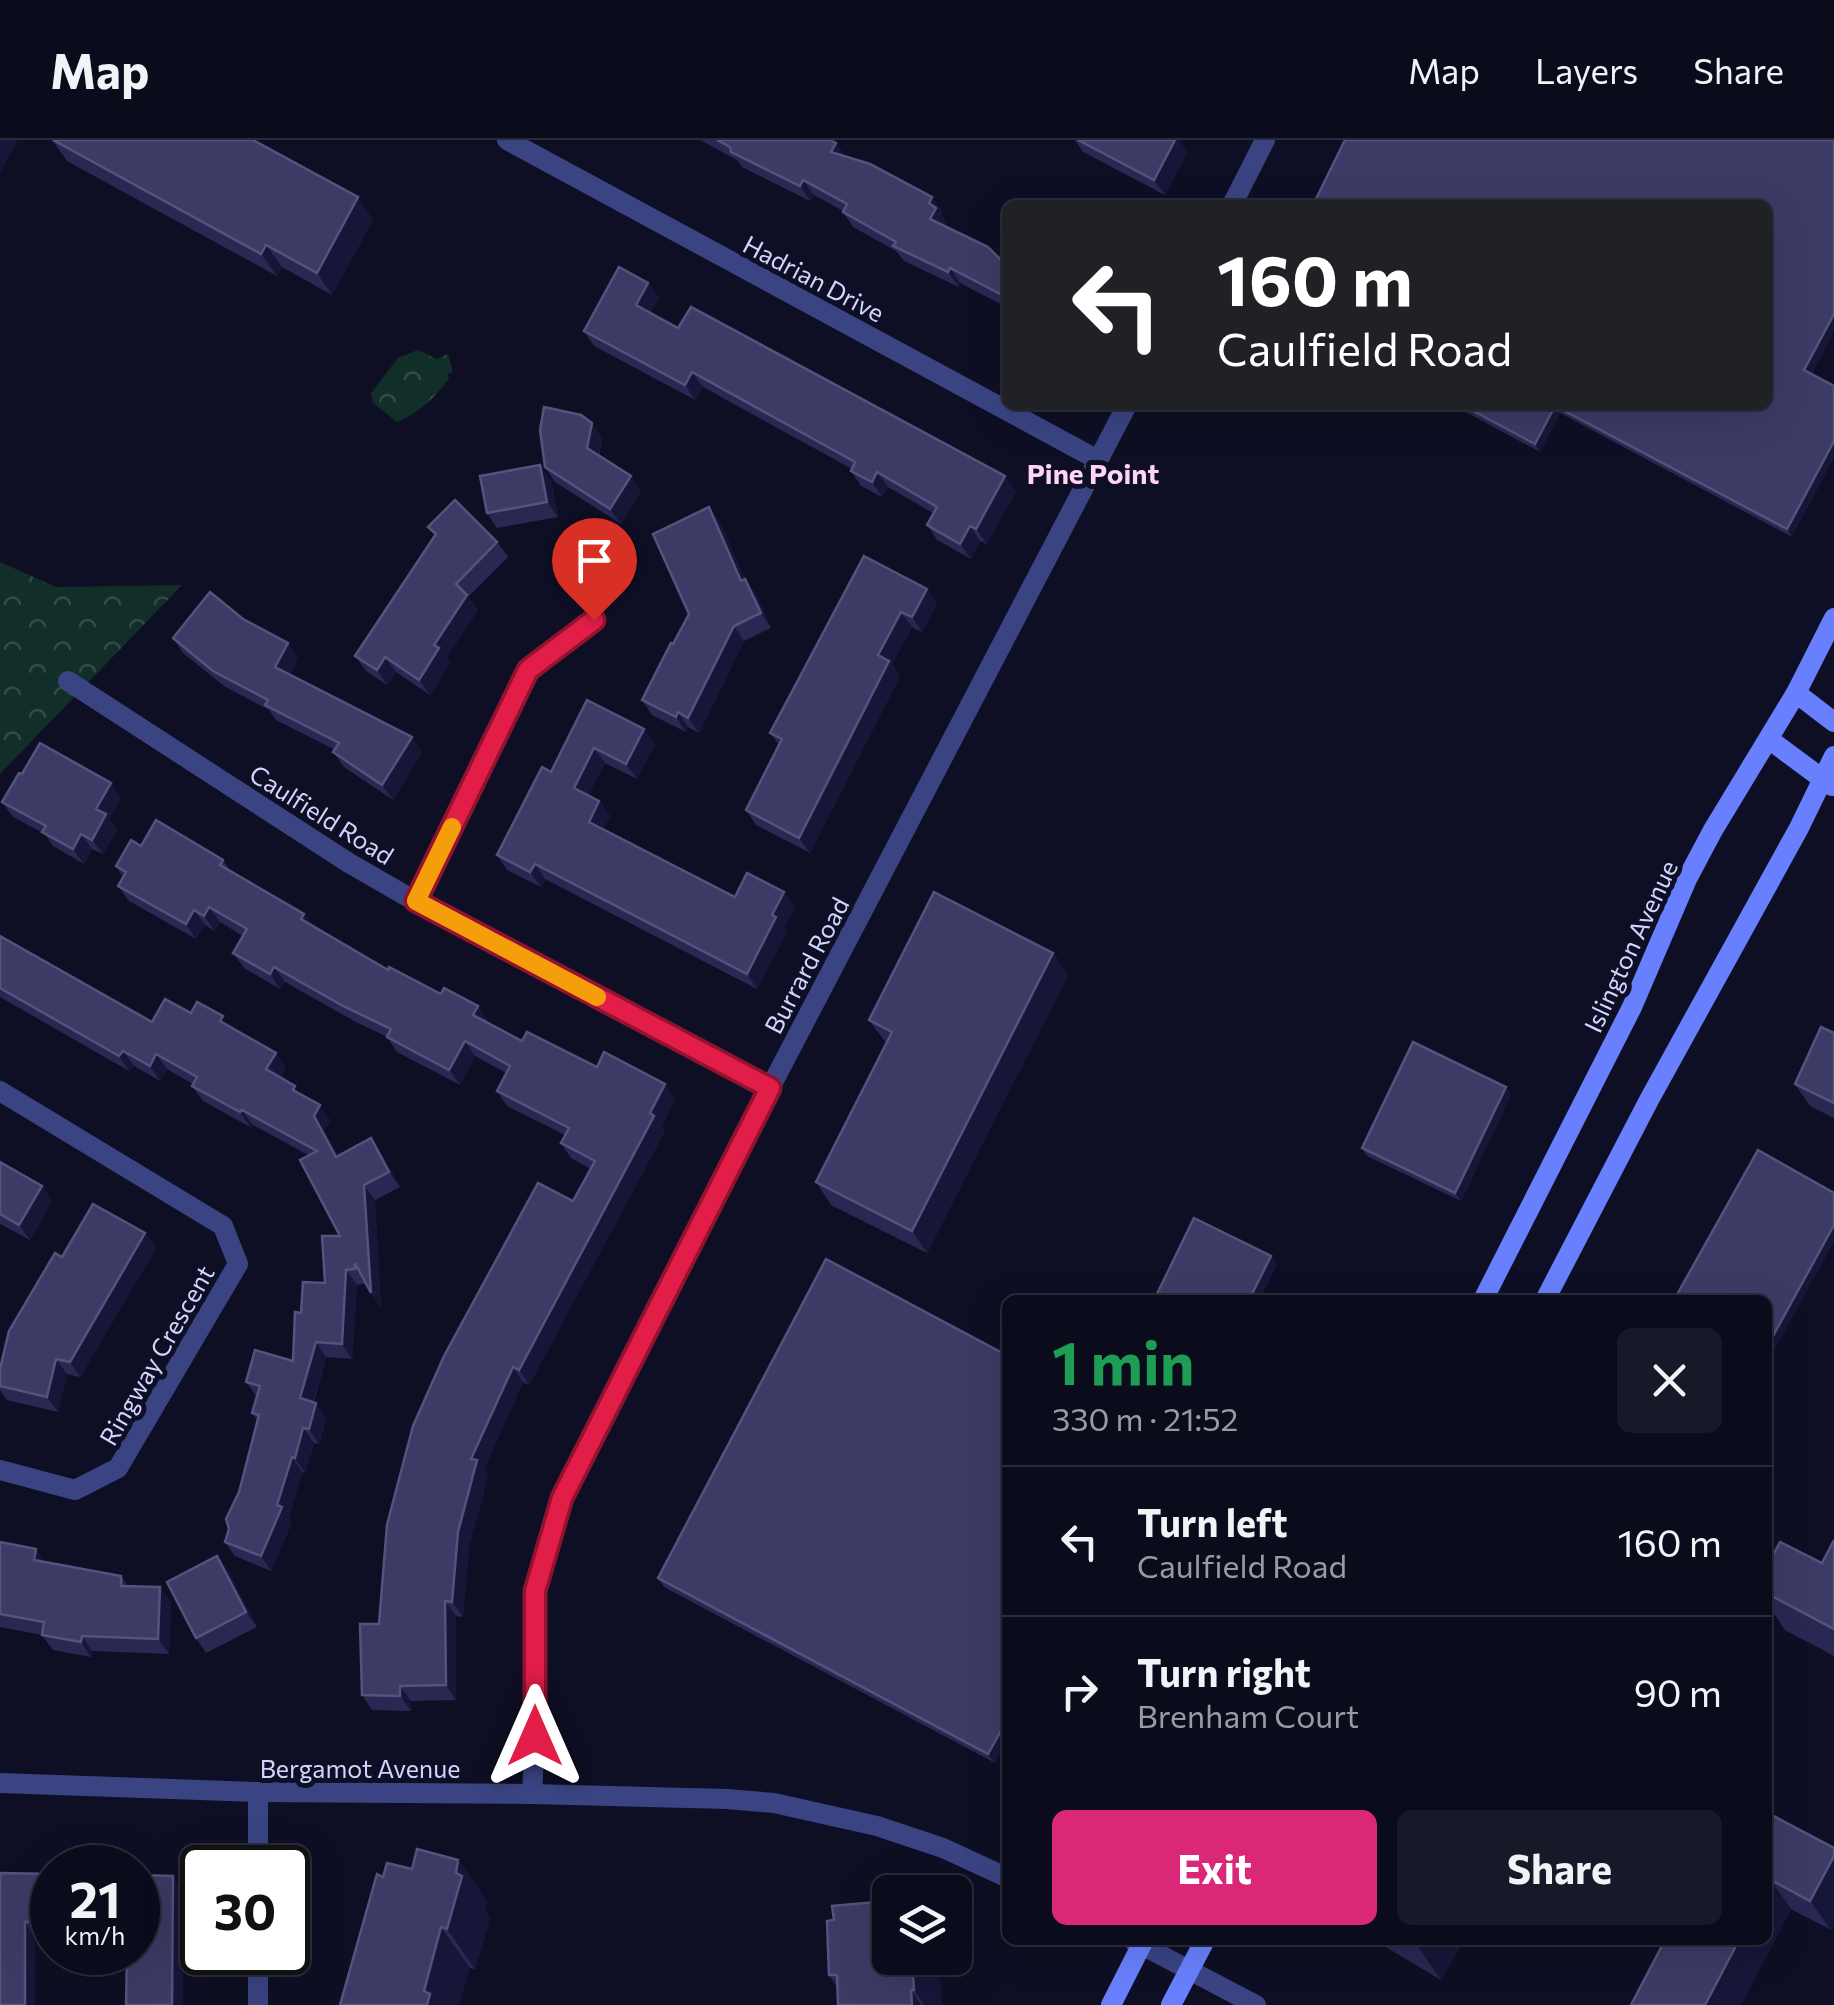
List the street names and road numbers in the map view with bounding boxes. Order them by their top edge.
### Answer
street label: Hadrian Drive [738,228,890,328]
street label: Caulfield Road [245,758,399,870]
street label: Islington Avenue [1577,855,1683,1037]
street label: Burrard Road [758,892,854,1038]
street label: Ringway Crescent [92,1260,220,1450]
street label: Bergamot Avenue [260,1753,460,1783]

